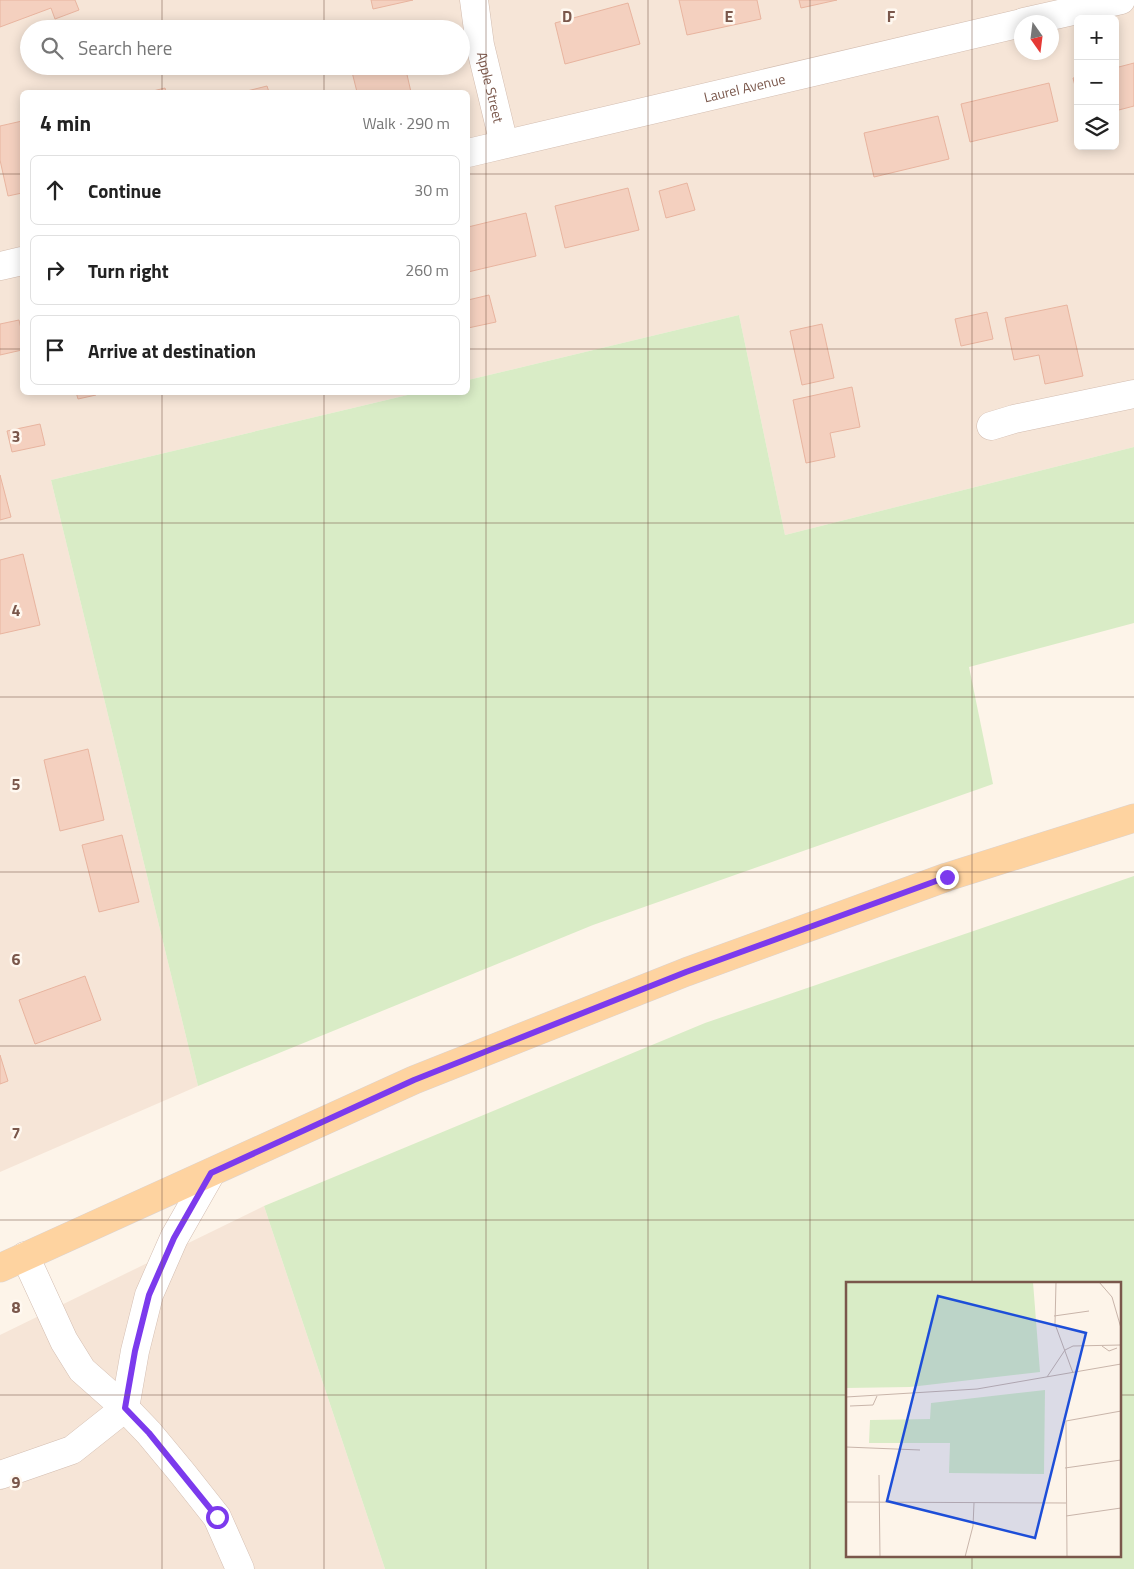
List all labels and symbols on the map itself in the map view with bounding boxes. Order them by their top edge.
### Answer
text: D [562,4,572,28]
text: E [725,4,734,28]
text: F [887,4,896,28]
north arrow [1014,15,1059,60]
street label: Apple Street [472,49,510,125]
street label: Laurel Avenue [702,68,787,107]
text: 3 [12,424,20,448]
text: 4 [12,598,21,622]
text: 5 [12,772,21,796]
route end [936,866,959,889]
text: 6 [12,947,21,971]
text: 7 [12,1121,20,1145]
inset map [846,1282,1122,1556]
text: 8 [12,1295,21,1319]
text: 9 [12,1470,21,1494]
route start [206,1506,229,1529]

